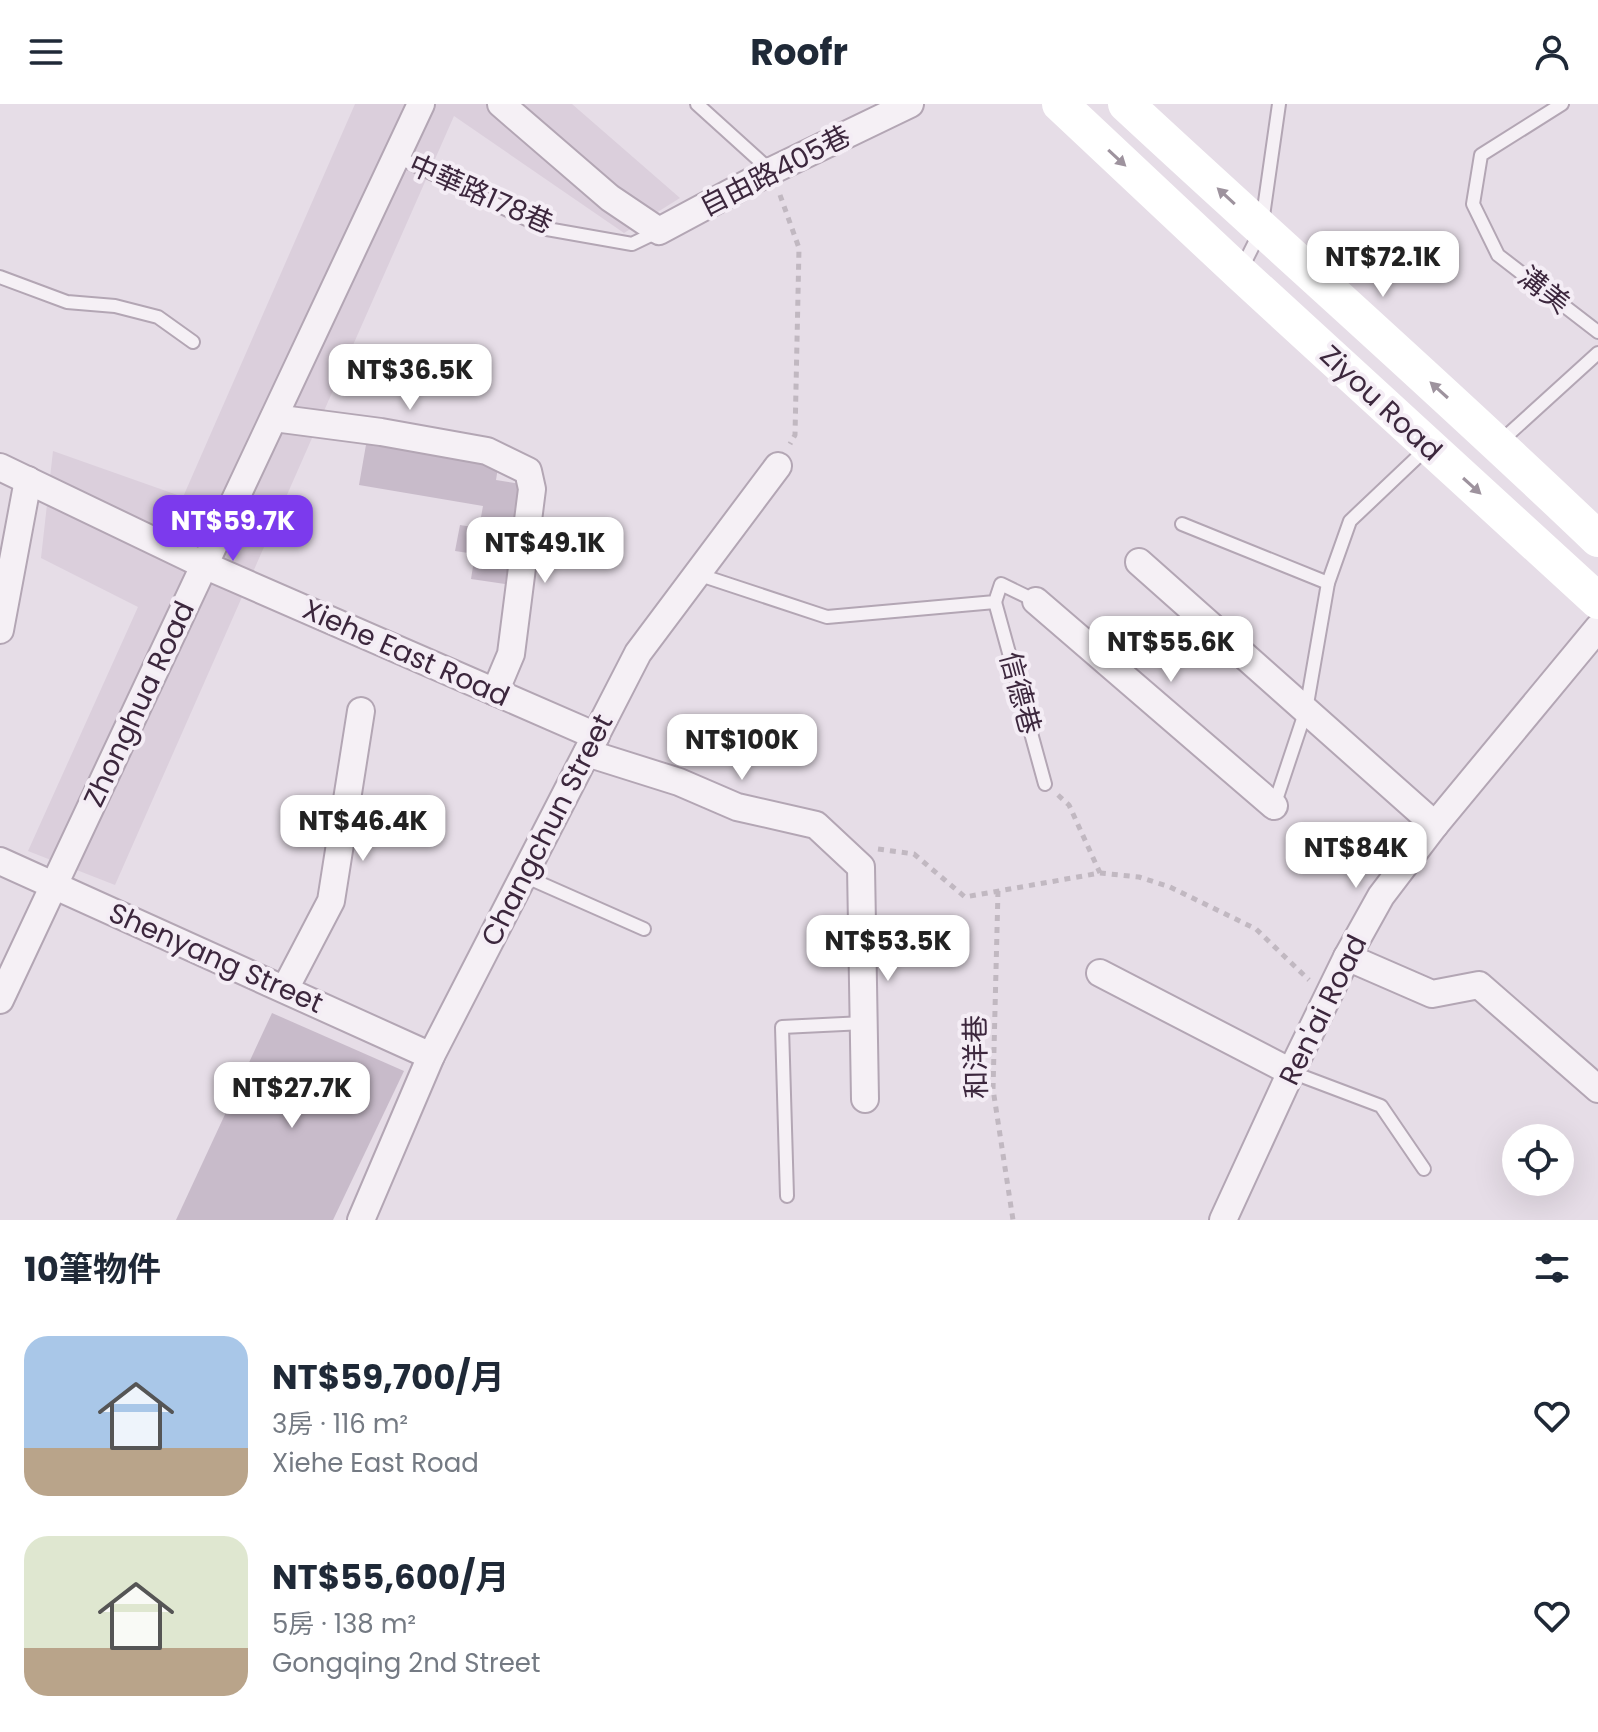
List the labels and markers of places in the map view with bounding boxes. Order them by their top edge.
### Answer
pin: NT$72.1K [1300,231,1466,299]
pin: NT$36.5K [327,344,493,412]
pin: NT$59.7K [150,495,316,563]
pin: NT$49.1K [462,517,628,585]
pin: NT$55.6K [1088,616,1254,684]
pin: NT$100K [668,714,816,782]
pin: NT$46.4K [280,795,446,863]
pin: NT$84K [1291,822,1421,890]
pin: NT$53.5K [805,915,971,983]
pin: NT$27.7K [209,1062,375,1130]

